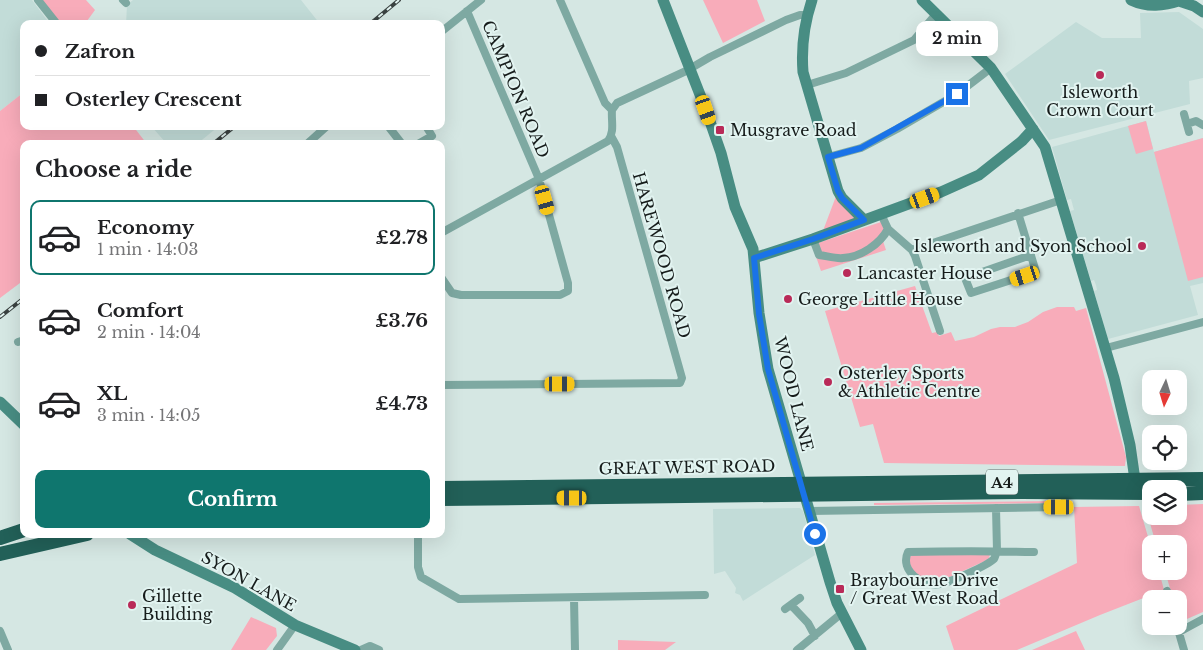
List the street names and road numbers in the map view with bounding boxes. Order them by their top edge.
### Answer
street label: CAMPION ROAD [478,17,554,161]
street label: HAREWOOD ROAD [629,170,695,340]
street label: WOOD LANE [770,334,818,453]
street label: GREAT WEST ROAD [598,455,776,479]
road number: A4 [986,470,1018,494]
street label: SYON LANE [198,547,300,615]

